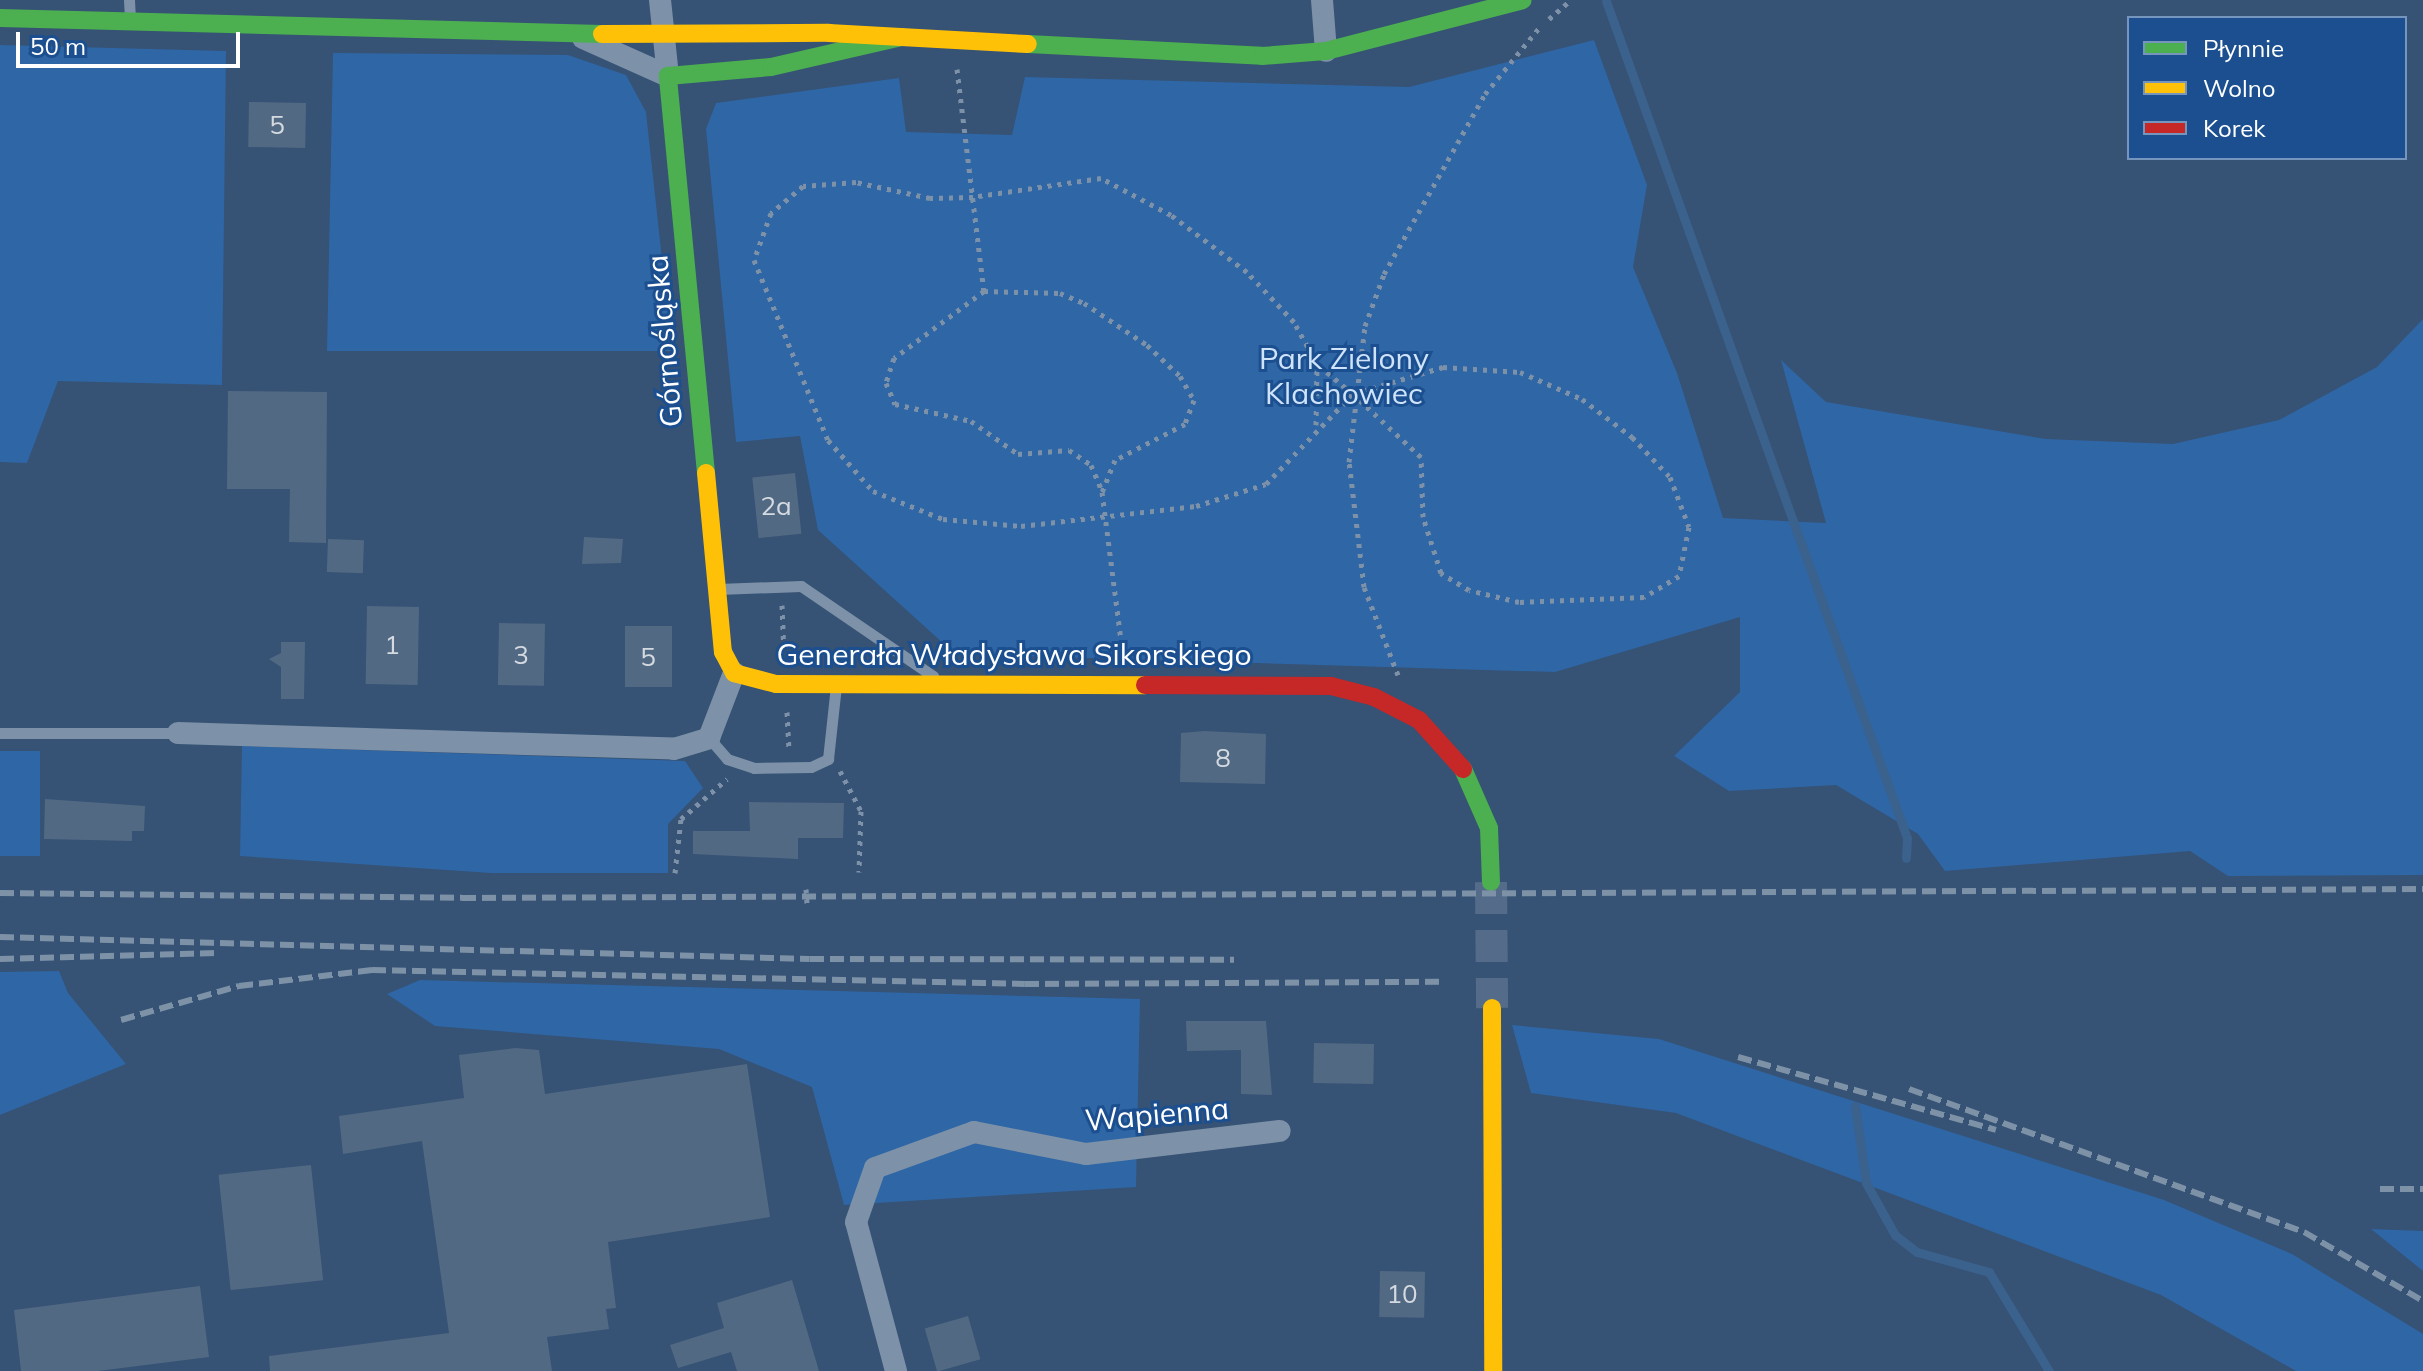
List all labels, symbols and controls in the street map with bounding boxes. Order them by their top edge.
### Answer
scale bar [20,16,244,66]
legend [2127,16,2407,160]
text: 50 m [30,31,86,61]
text: Płynnie [2203,33,2284,63]
text: Wolno [2203,73,2275,103]
house number: 5 [269,109,285,141]
text: Korek [2203,113,2266,143]
street label: Górnośląska [639,253,689,429]
park label: Park Zielony Klachowiec [1259,340,1429,410]
house number: 2a [760,490,792,522]
house number: 1 [384,629,400,661]
street label: Generała Władysława Sikorskiego [776,636,1252,672]
house number: 3 [513,639,529,671]
house number: 5 [640,641,656,673]
house number: 8 [1215,742,1231,774]
street label: Wapienna [1084,1090,1230,1138]
house number: 10 [1386,1278,1418,1310]

